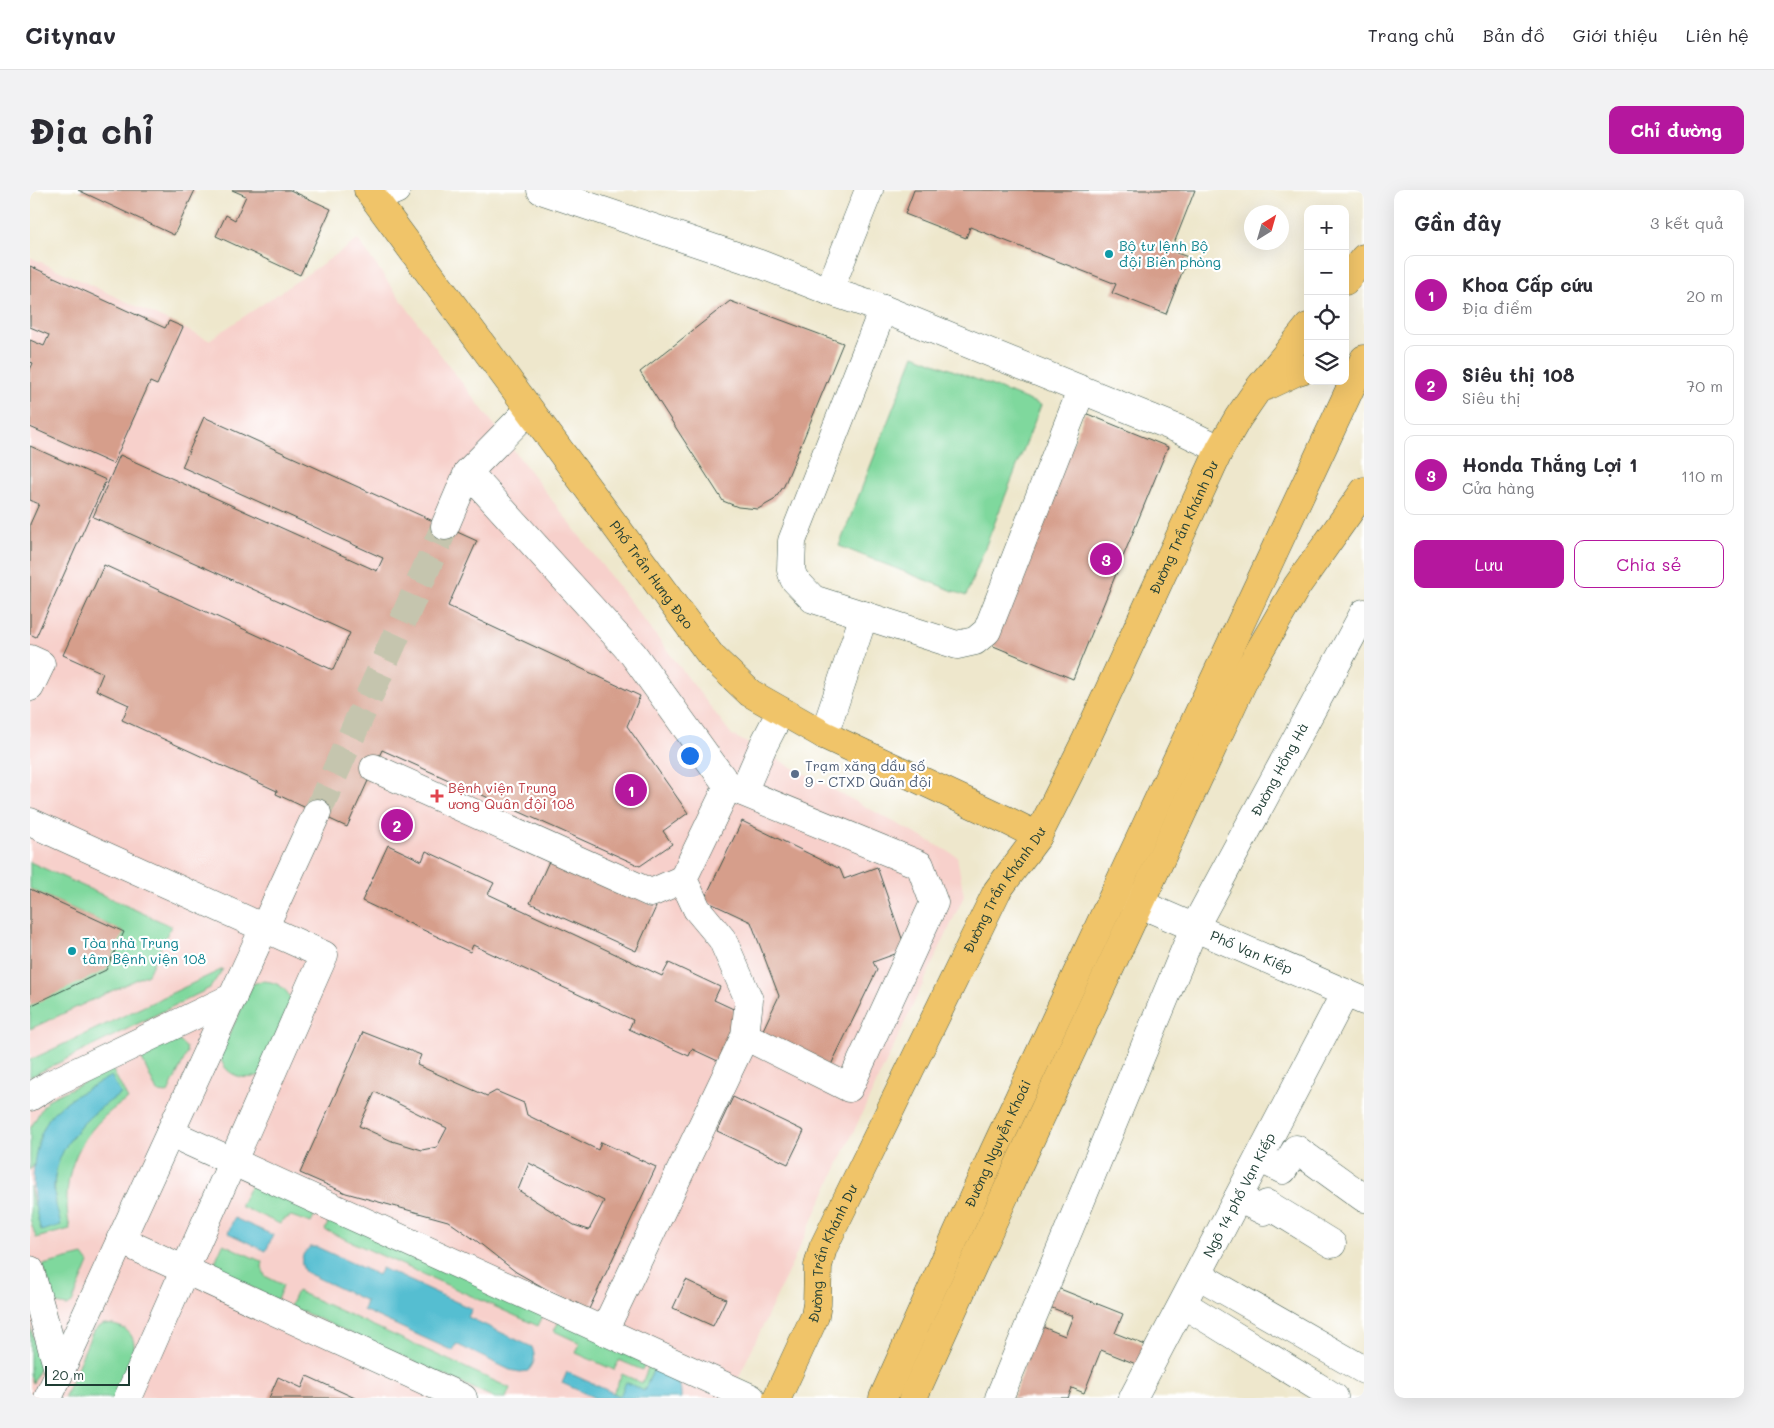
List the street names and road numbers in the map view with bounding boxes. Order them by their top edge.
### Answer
street label: Đường Trần Khánh Dư [1144,457,1223,597]
street label: Phố Trần Hưng Đạo [606,516,698,633]
street label: Đường Hồng Hà [1246,719,1312,819]
street label: Đường Trần Khánh Dư [958,823,1050,956]
street label: Phố Vạn Kiếp [1207,926,1296,978]
street label: Đường Nguyễn Khoái [960,1077,1035,1210]
street label: Ngõ 14 phố Vạn Kiếp [1198,1129,1279,1261]
street label: Đường Trần Khánh Dư [803,1180,862,1326]

